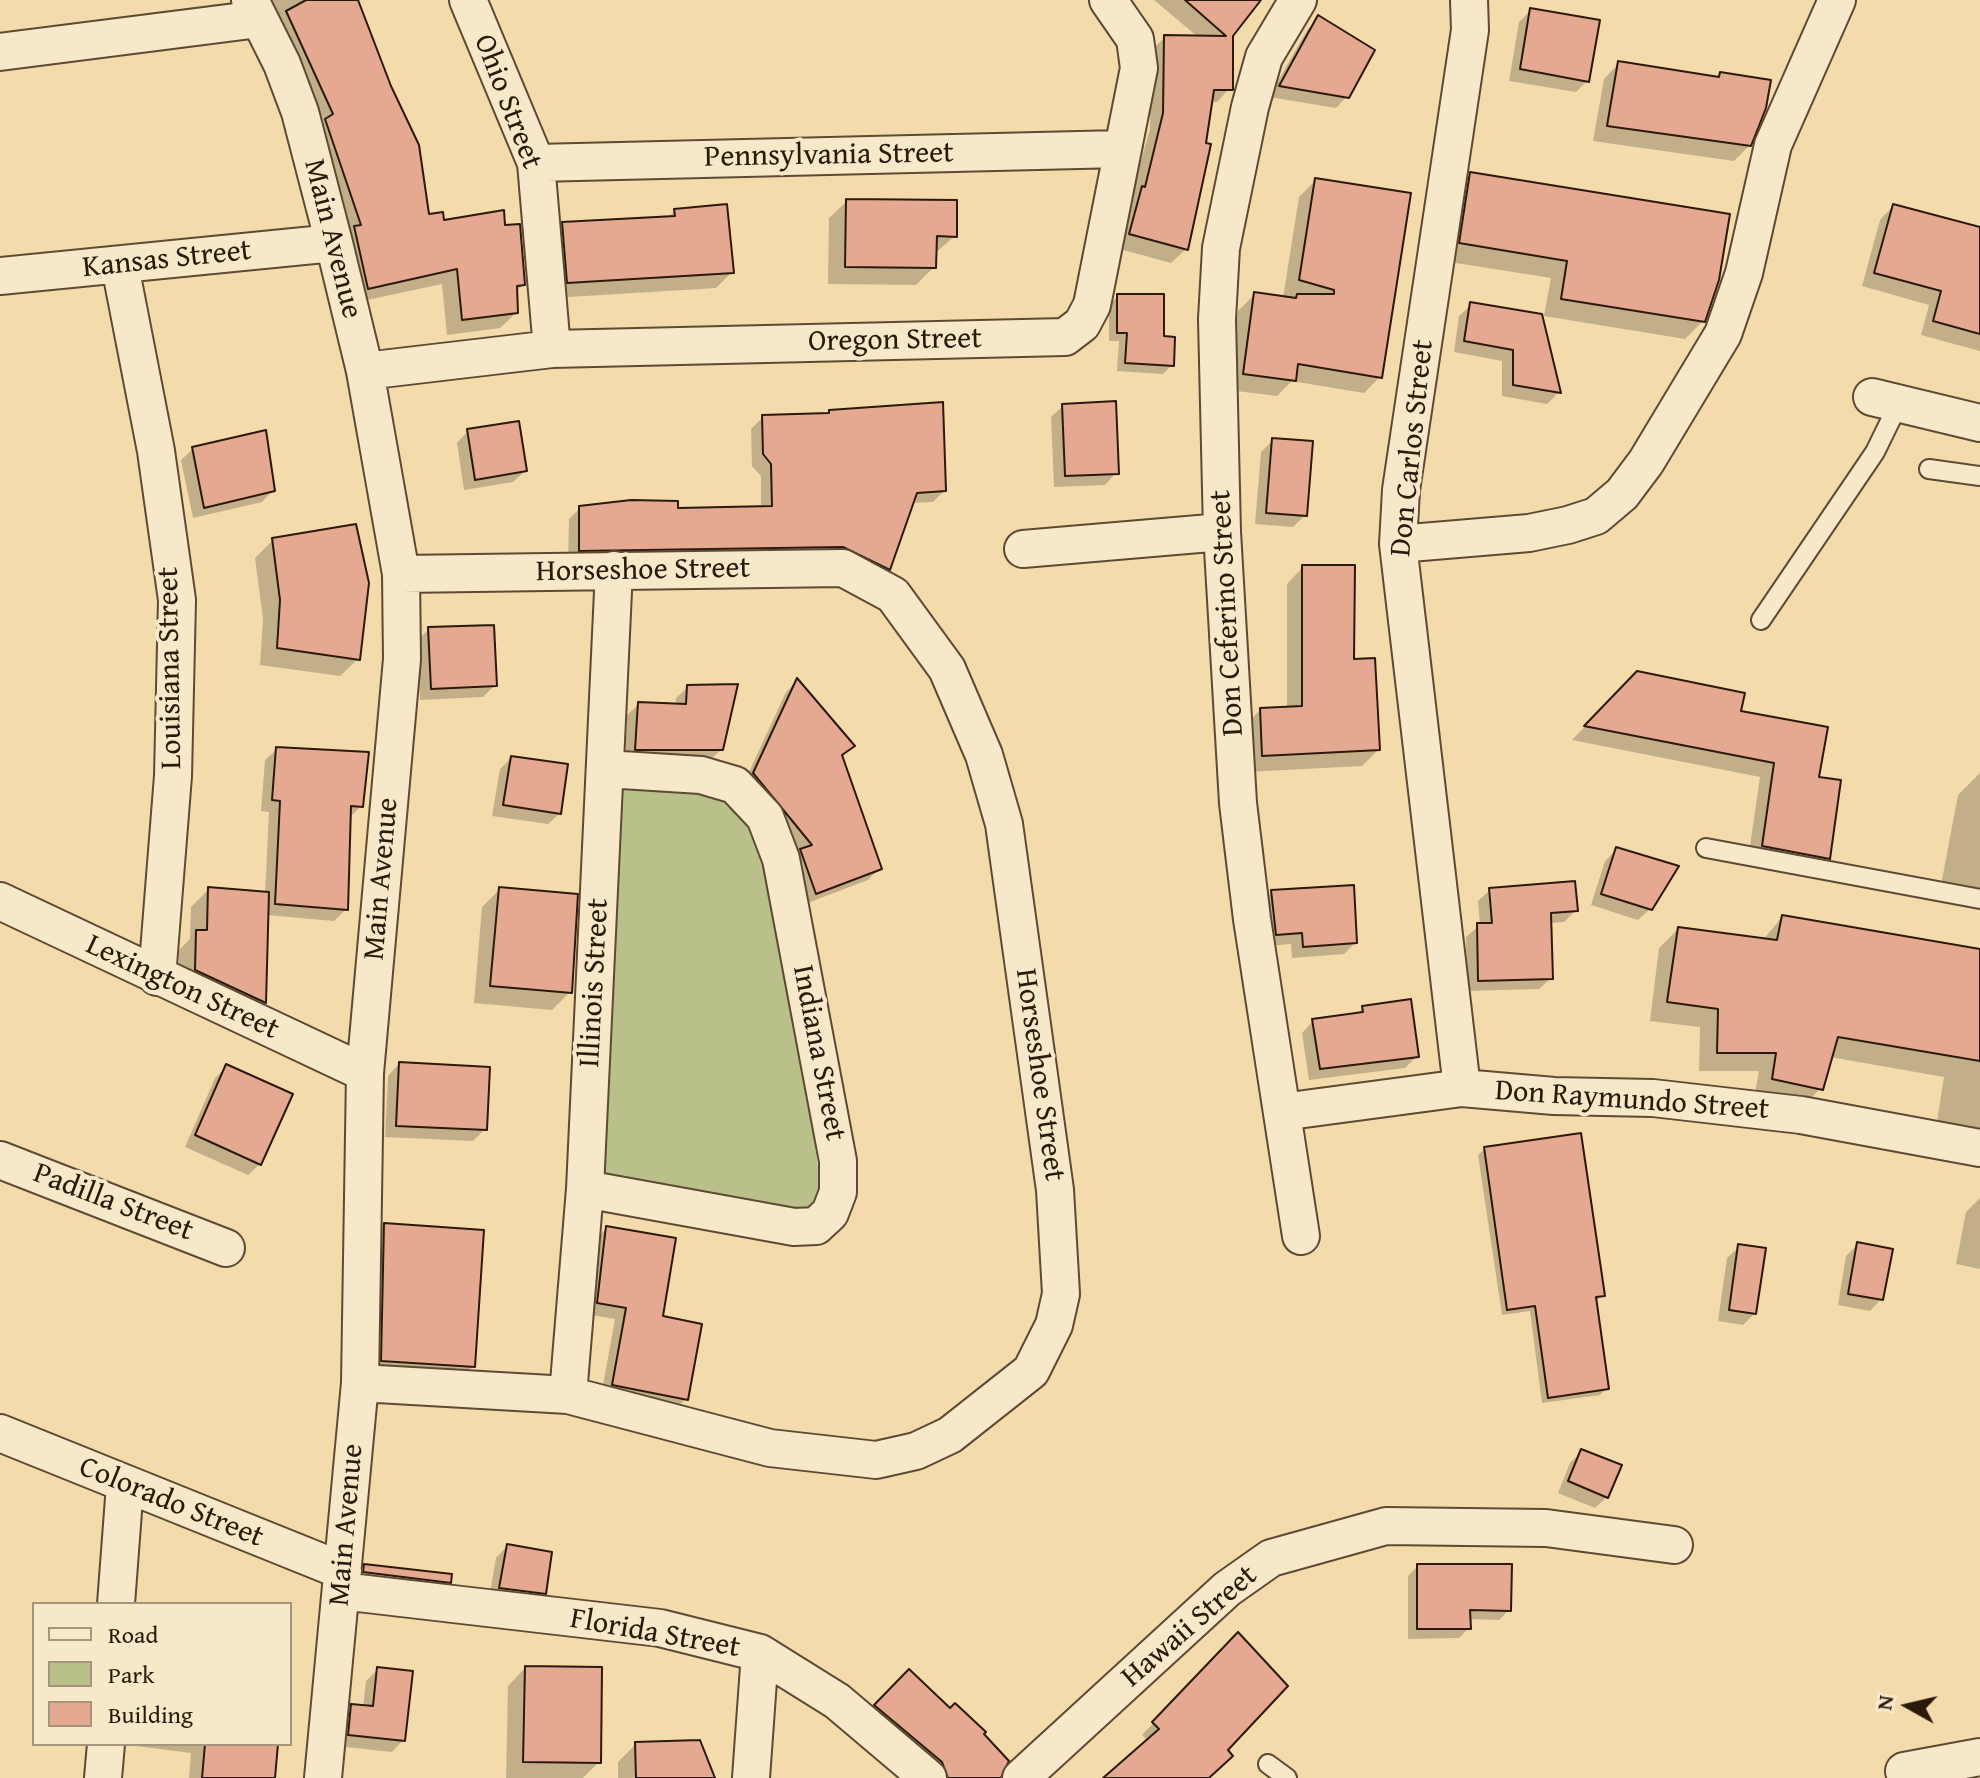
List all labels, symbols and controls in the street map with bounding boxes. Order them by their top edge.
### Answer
street label: Ohio Street [465,30,549,174]
street label: Pennsylvania Street [704,136,954,176]
street label: Main Avenue [295,156,369,322]
street label: Kansas Street [81,233,253,287]
street label: Oregon Street [808,321,982,361]
street label: Don Carlos Street [1384,338,1442,558]
street label: Don Ceferino Street [1204,489,1252,737]
street label: Horseshoe Street [536,551,750,591]
street label: Louisiana Street [151,566,191,770]
street label: Main Avenue [357,796,407,962]
street label: Illinois Street [573,897,617,1069]
street label: Lexington Street [80,928,284,1048]
street label: Indiana Street [783,962,853,1144]
street label: Horseshoe Street [1006,966,1072,1184]
street label: Don Raymundo Street [1494,1073,1770,1129]
street label: Padilla Street [28,1156,198,1250]
street label: Main Avenue [322,1442,372,1608]
street label: Colorado Street [74,1450,268,1556]
street label: Hawaii Street [1115,1558,1265,1696]
street label: Florida Street [567,1601,743,1667]
legend [32,1602,292,1746]
text: Road [108,1617,158,1652]
text: Park [108,1657,154,1692]
north arrow [1868,1666,1948,1746]
text: N [1867,1693,1901,1712]
text: Building [108,1697,193,1732]

